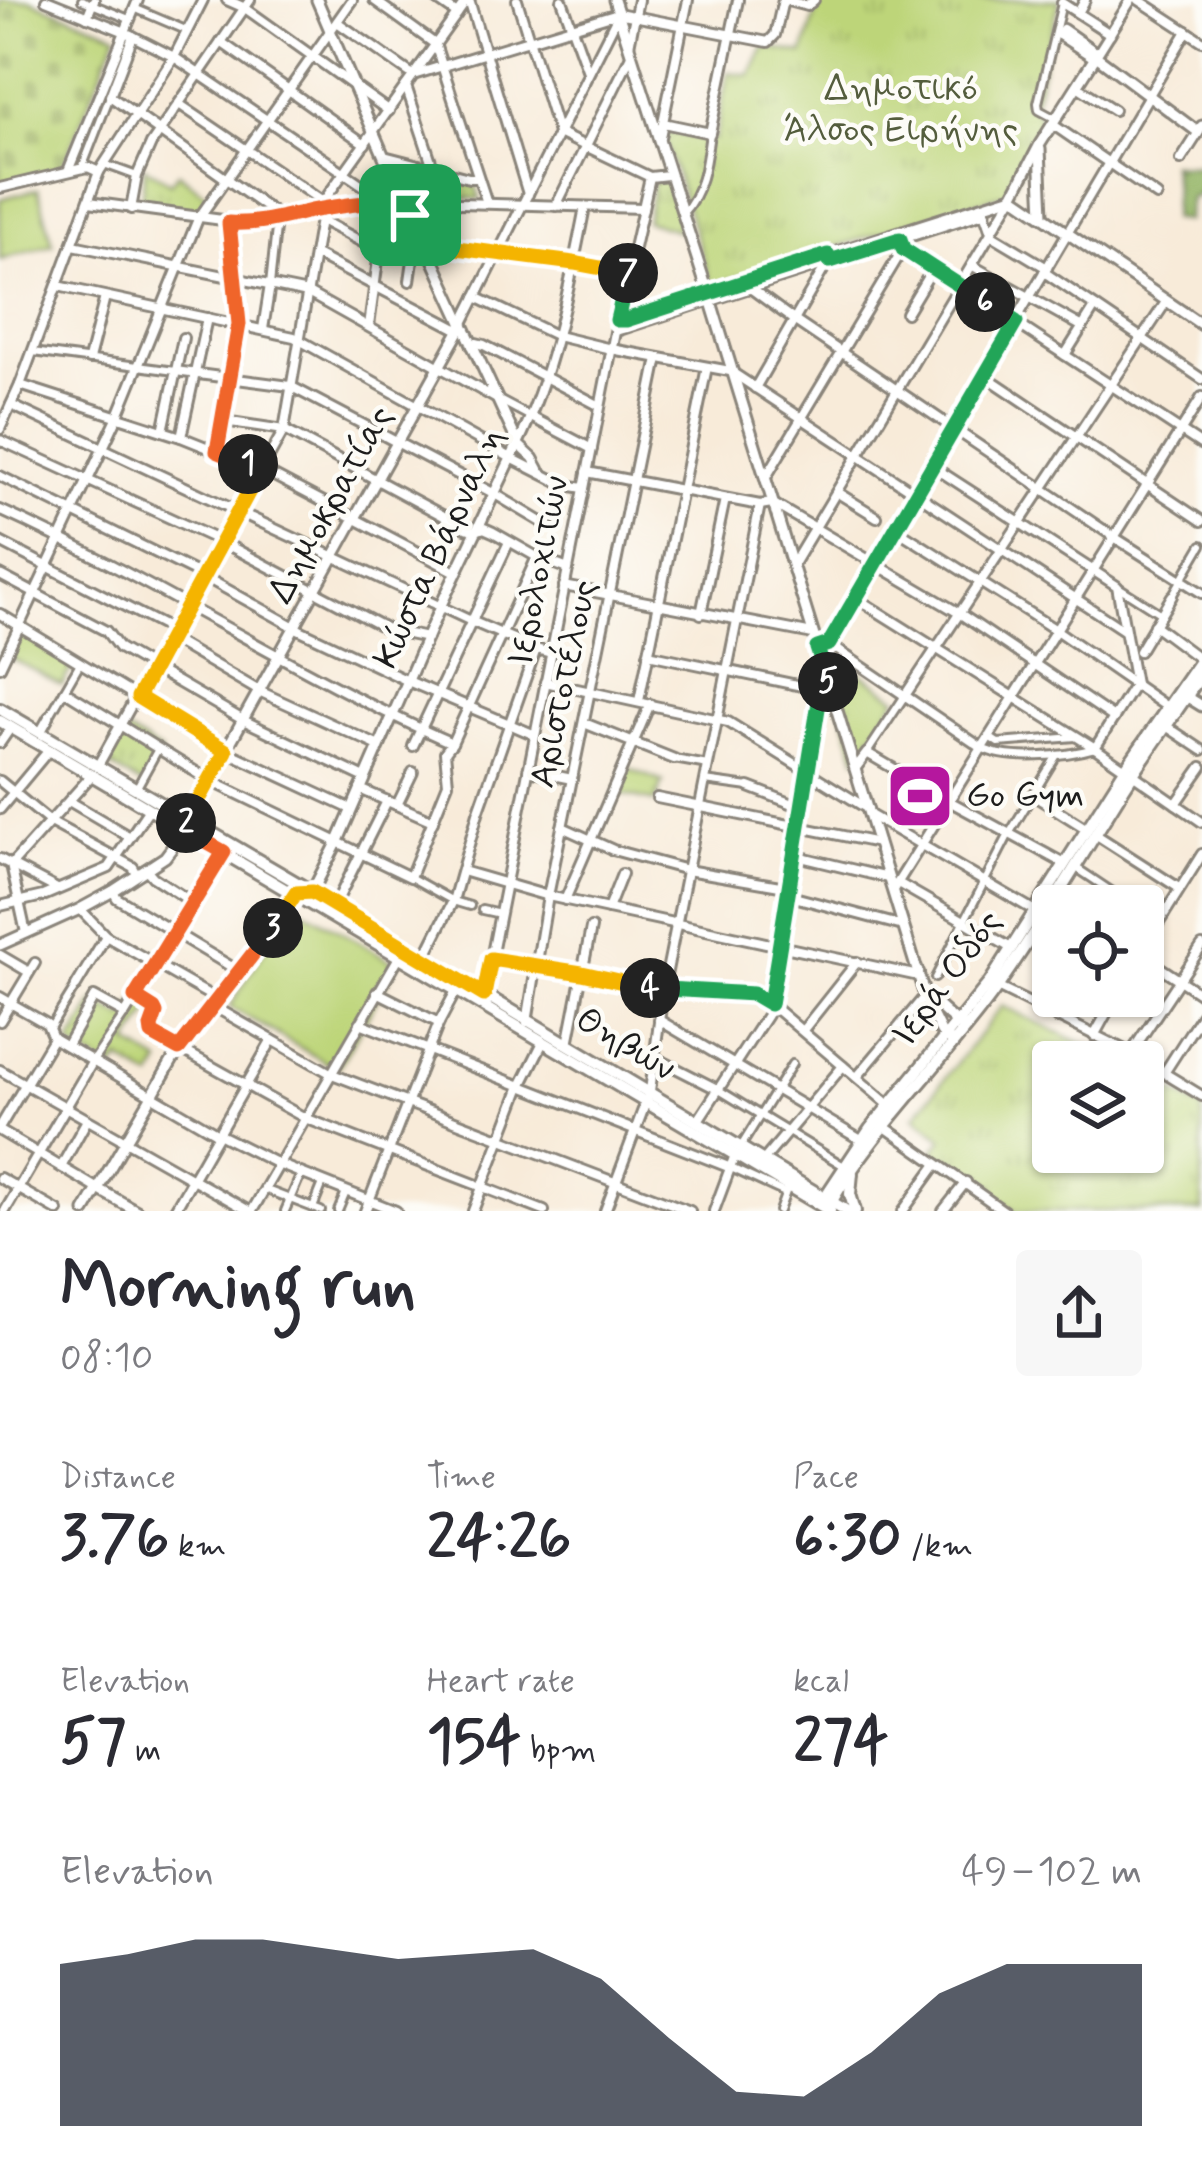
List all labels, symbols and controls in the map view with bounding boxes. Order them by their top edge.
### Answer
park label: Δημοτικό Άλσος Ειρήνης [784,67,1018,155]
pin [359,164,461,266]
icon: arrive [377,182,443,248]
pin: 7 [598,243,658,303]
text: 7 [618,251,638,295]
pin: 6 [955,272,1015,332]
text: 6 [977,280,993,324]
street label: Δημοκρατίας [258,398,406,612]
street label: Κώστα Βάρναλη [363,420,517,676]
pin: 1 [218,434,278,494]
text: 1 [241,442,255,486]
street label: Ιερολοχιτών [499,472,581,670]
street label: Αριστοτέλους [518,575,610,792]
pin: 5 [798,652,858,712]
text: 5 [818,660,838,704]
sports icon: Go Gym [885,761,955,831]
place label: Go Gym [966,773,1084,820]
pin: 2 [156,793,216,853]
text: 2 [178,801,194,845]
map controls [1032,885,1164,1173]
button: locate [1032,885,1164,1017]
pin: 3 [243,898,303,958]
street label: Ιερά Οδός [882,901,1014,1057]
text: 3 [266,906,280,950]
pin: 4 [620,958,680,1018]
text: 4 [640,966,660,1010]
street label: Θηβών [566,997,684,1093]
button: layers [1032,1041,1164,1173]
text: Morning run [60,1245,416,1331]
button: share [1016,1250,1142,1376]
text: 08:10 [60,1333,153,1384]
text: Distance [60,1456,176,1500]
text: Time [427,1456,496,1500]
text: Pace [793,1456,859,1500]
text: 3.76 [60,1500,169,1579]
text: 24:26 [427,1500,571,1579]
text: 6:30 [793,1500,902,1579]
text: km [169,1525,226,1569]
text: /km [902,1525,973,1569]
text: Elevation [60,1660,190,1704]
text: Heart rate [427,1660,575,1704]
text: kcal [793,1660,849,1704]
text: 57 [60,1704,126,1783]
text: 154 [427,1704,521,1783]
text: 274 [793,1704,888,1783]
text: m [126,1729,161,1773]
text: bpm [521,1729,596,1773]
text: Elevation [60,1847,214,1898]
text: 49–102 m [961,1847,1142,1898]

